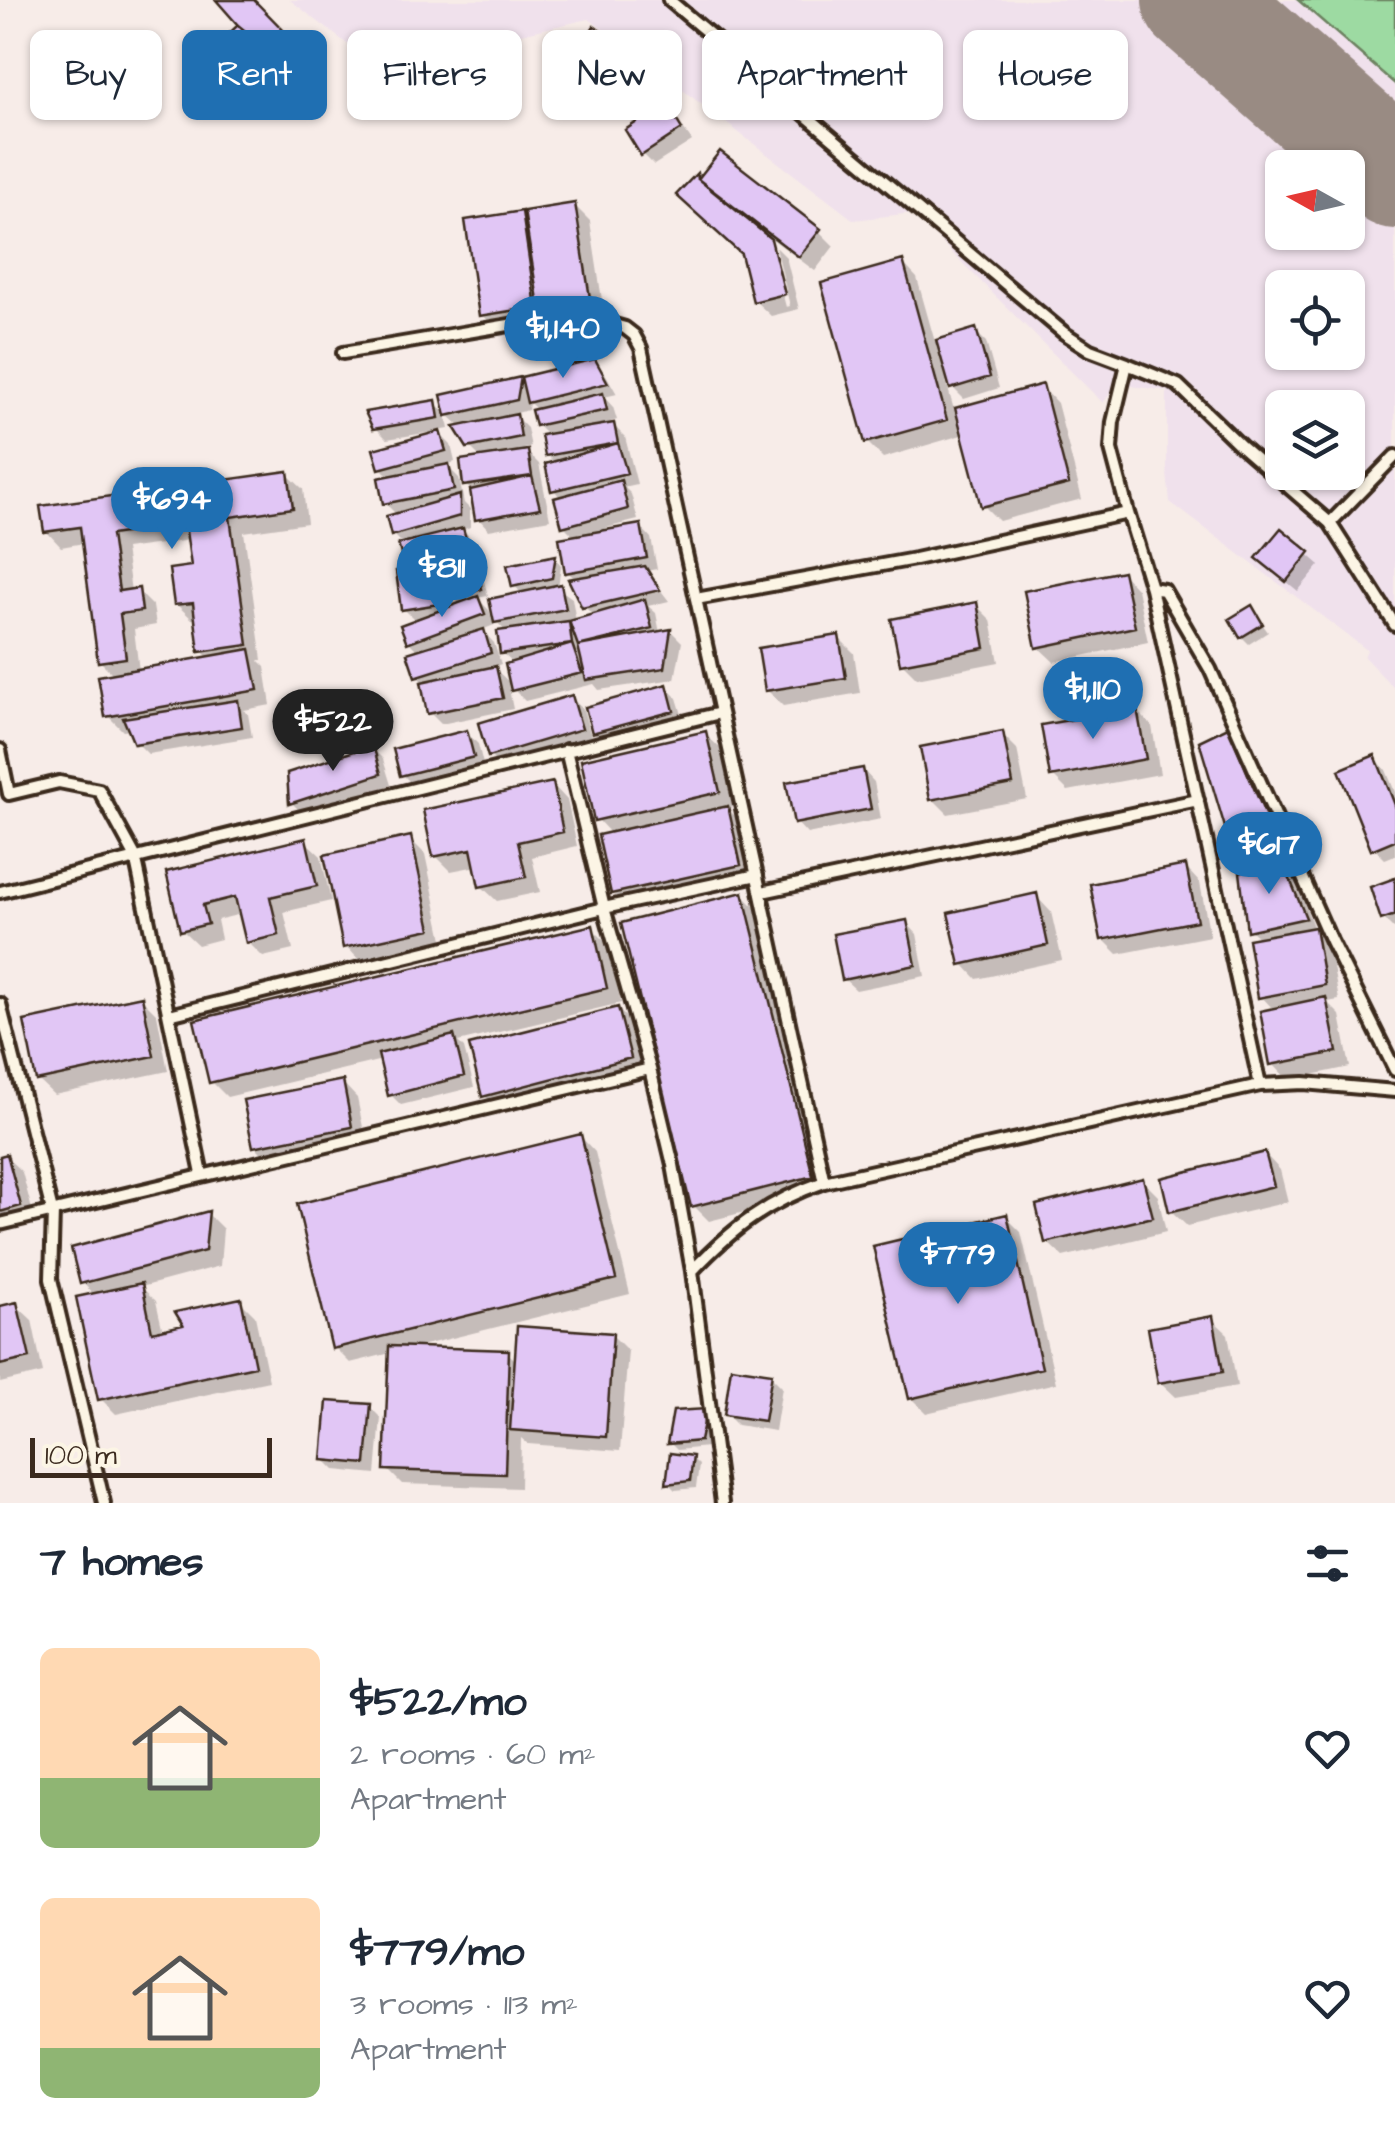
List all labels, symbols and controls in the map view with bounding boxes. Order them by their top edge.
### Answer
chip: Buy [30,30,162,120]
chip: Rent [182,30,327,120]
chip: Filters [347,30,522,120]
chip: New [542,30,682,120]
chip: Apartment [702,30,943,120]
chip: House [963,30,1128,120]
north arrow [1265,150,1365,250]
map controls [1265,150,1365,490]
button: locate [1265,270,1365,370]
pin: $1,140 [482,296,644,381]
text: $1,140 [526,306,600,351]
button: layers [1265,390,1365,490]
pin: $694 [113,467,231,552]
text: $694 [133,477,211,522]
pin: $811 [383,535,501,620]
text: $811 [419,545,465,590]
pin: $1,110 [1012,657,1174,742]
text: $1,110 [1065,667,1121,712]
pin: $522 [274,689,392,774]
text: $522 [294,699,372,744]
pin: $617 [1210,812,1328,897]
text: $617 [1238,822,1300,867]
pin: $779 [899,1222,1017,1307]
text: $779 [920,1232,996,1277]
scale bar [30,1433,272,1478]
text: 100 m [45,1436,117,1475]
text: 7 homes [40,1534,204,1592]
icon: filters [1300,1536,1355,1591]
text: $522/mo [350,1674,527,1732]
icon: home [120,1688,240,1808]
icon: heart [1300,1721,1355,1776]
text: 2 rooms · 60 m² [350,1732,596,1777]
text: Apartment [350,1777,506,1822]
text: $779/mo [350,1924,524,1982]
icon: home [120,1938,240,2058]
icon: heart [1300,1971,1355,2026]
text: 3 rooms · 113 m² [350,1982,578,2027]
text: Apartment [350,2027,506,2072]

